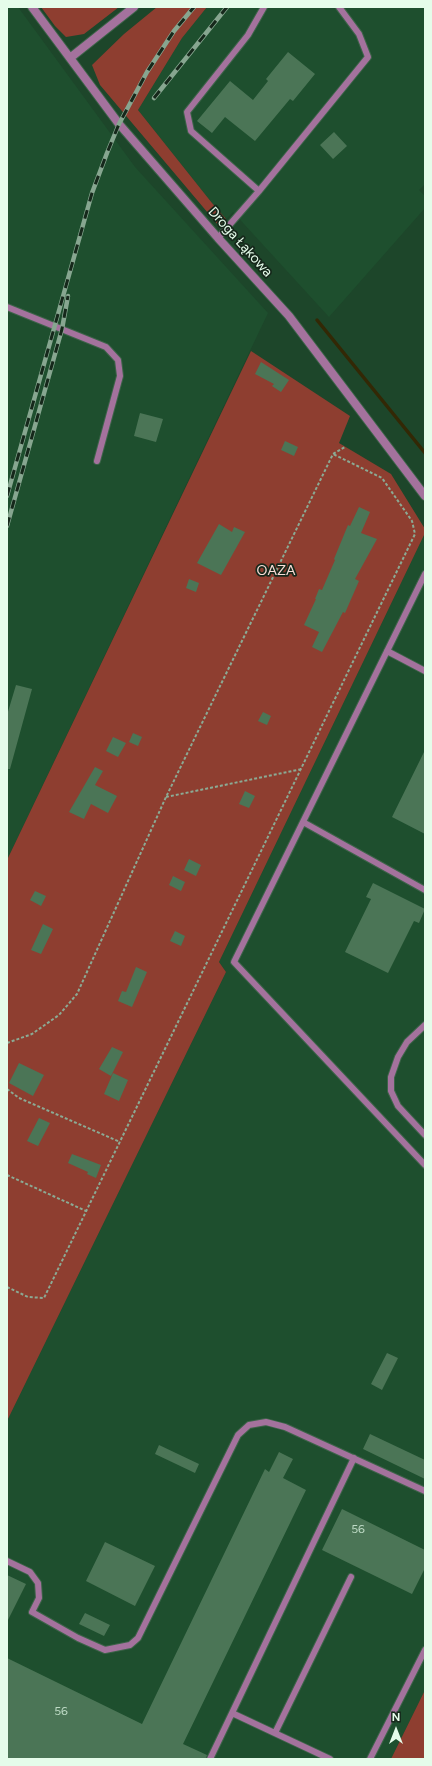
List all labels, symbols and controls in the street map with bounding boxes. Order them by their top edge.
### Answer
street label: Droga Łąkowa [204,204,276,280]
park label: OAZA [257,563,295,579]
house number: 56 [351,1522,365,1536]
house number: 56 [54,1704,68,1718]
north arrow [376,1710,416,1750]
text: N [392,1711,400,1724]

